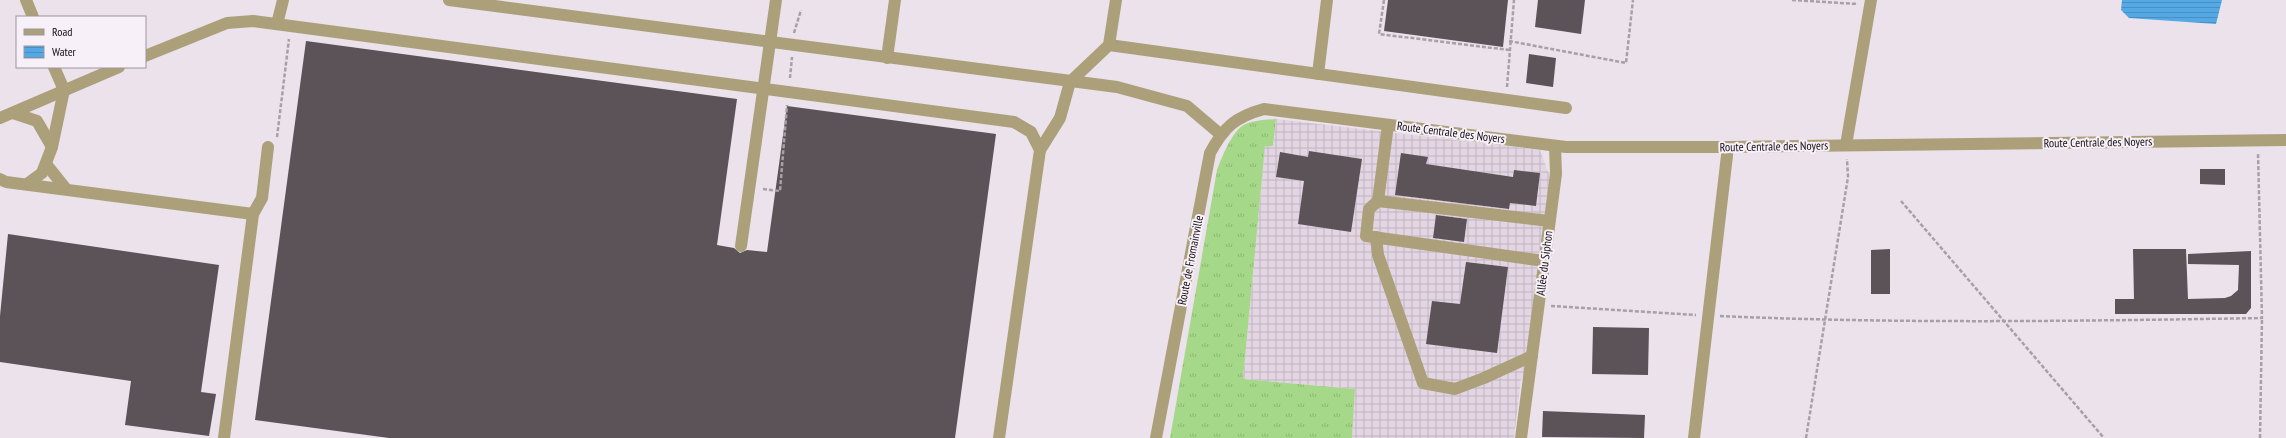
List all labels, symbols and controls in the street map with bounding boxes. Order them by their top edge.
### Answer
legend [16,16,146,68]
text: Road [52,24,72,39]
text: Water [52,44,77,59]
street label: Route Centrale des Noyers [1396,118,1506,146]
street label: Route Centrale des Noyers [2044,134,2152,150]
street label: Route Centrale des Noyers [1720,138,1828,154]
street label: Route de Fromainville [1174,214,1206,306]
street label: Allée du Siphon [1533,230,1555,296]

